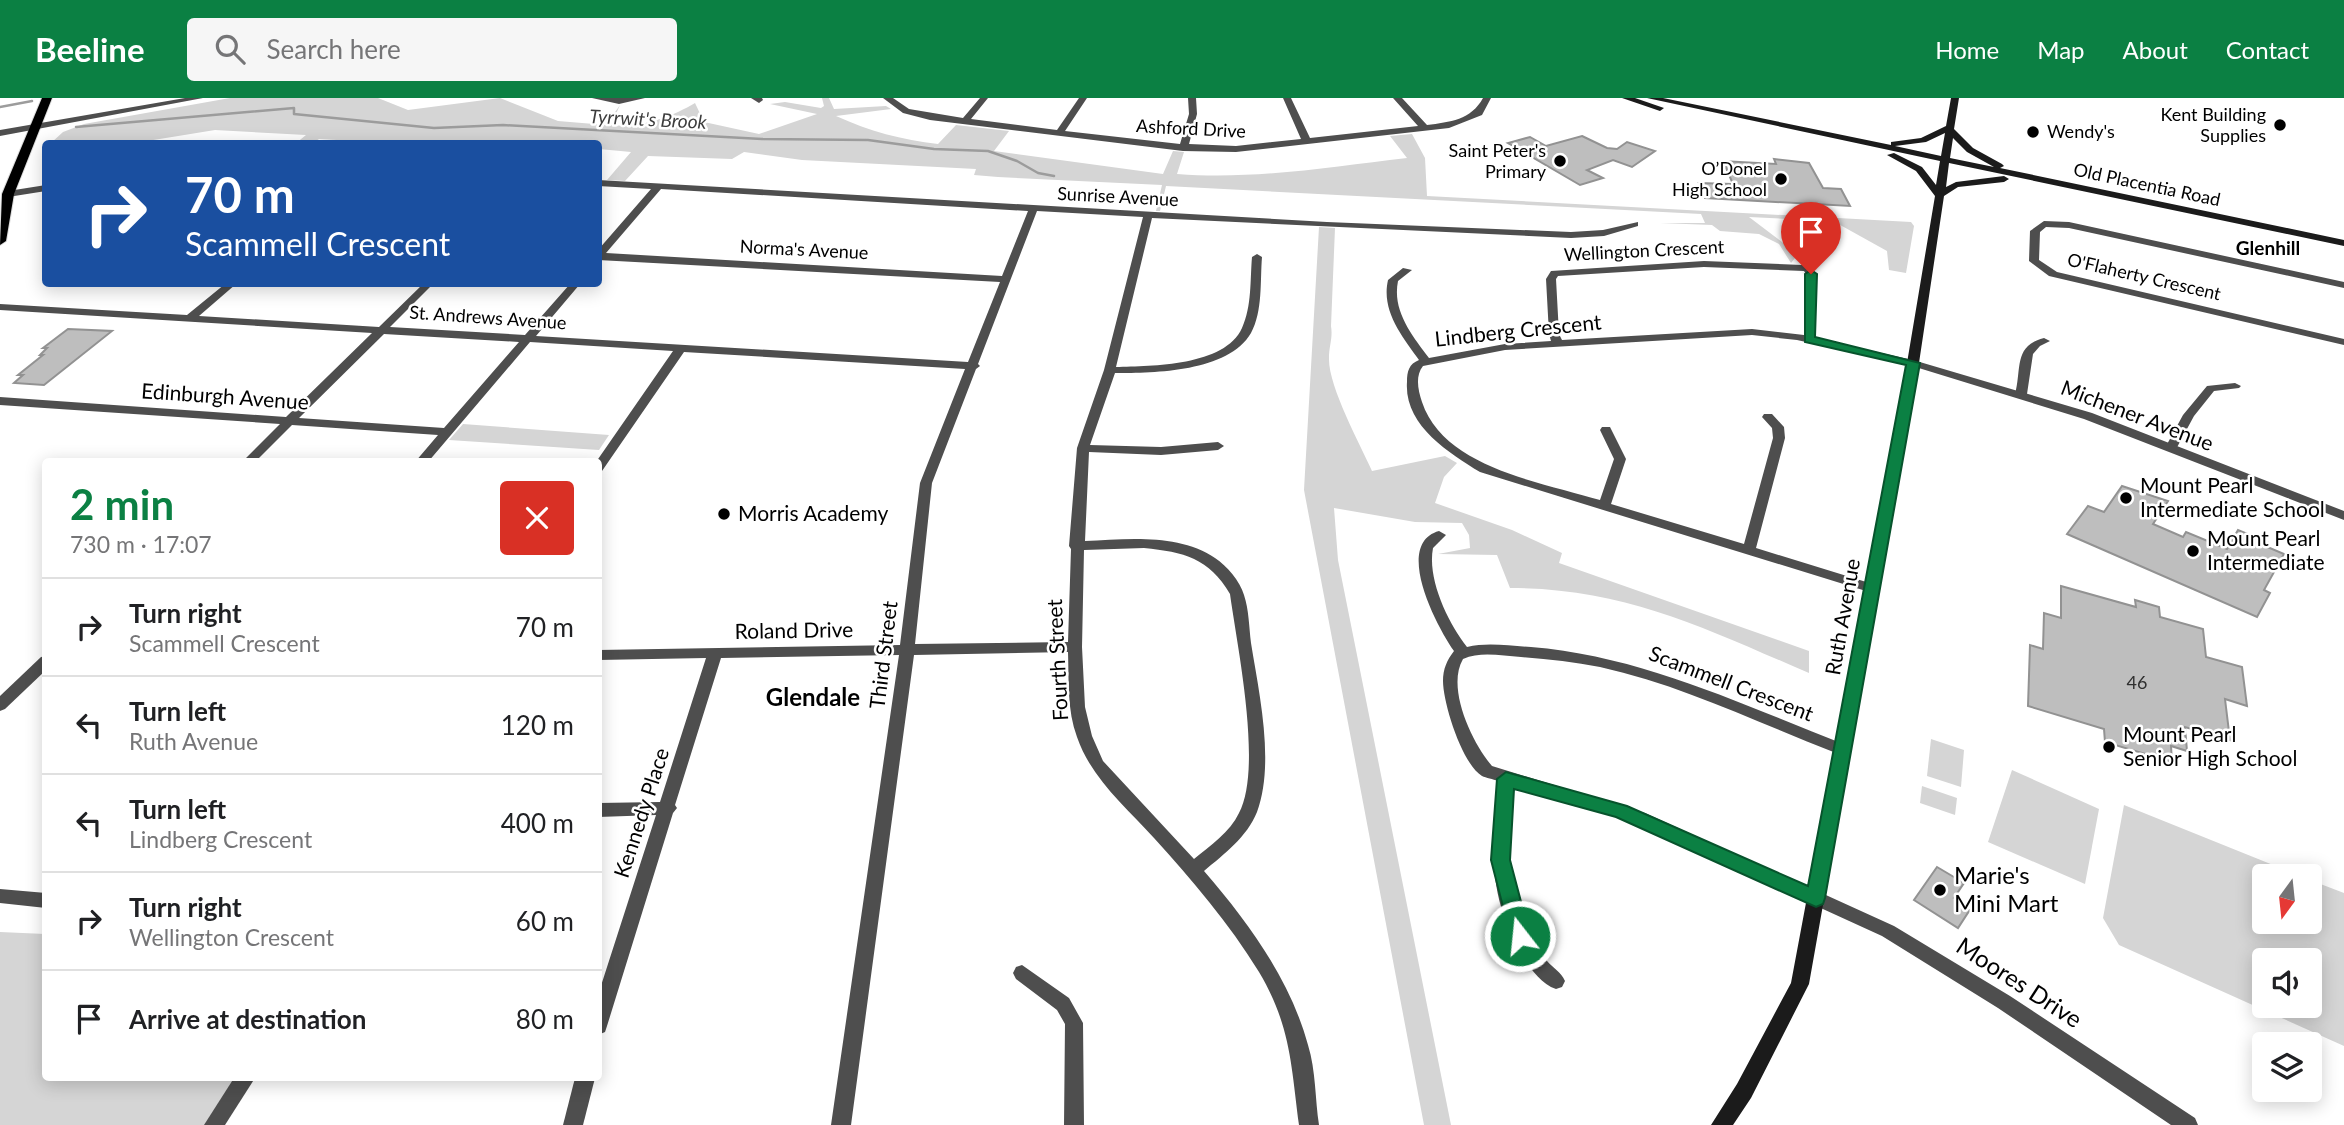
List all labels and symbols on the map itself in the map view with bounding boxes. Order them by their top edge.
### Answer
place label: Kent Building Supplies [2160,103,2266,146]
water label: Tyrrwit's Brook [589,104,708,133]
street label: Ashford Drive [1136,114,1247,142]
marker: Kent Building Supplies [2272,117,2288,133]
place label: Wendy's [2047,120,2115,142]
marker: Wendy's [2025,124,2041,140]
place label: Saint Peter's Primary [1449,139,1547,182]
marker: Saint Peter's Primary [1552,153,1568,169]
place label: O’Donel High School [1672,157,1767,200]
street label: Old Placentia Road [2072,158,2223,210]
marker: O’Donel High School [1773,171,1789,187]
street label: Sunrise Avenue [1057,182,1179,210]
pin [1781,202,1841,274]
street label: Norma's Avenue [739,235,869,263]
street label: Wellington Crescent [1563,235,1725,265]
district label: Glenhill [2236,236,2300,259]
street label: O'Flaherty Crescent [2065,248,2224,305]
street label: St. Andrews Avenue [409,301,567,333]
street label: Lindberg Crescent [1433,308,1603,351]
street label: Michener Avenue [2058,374,2217,455]
street label: Edinburgh Avenue [140,377,310,414]
place label: Mount Pearl Intermediate School [2140,472,2325,521]
marker: Mount Pearl Intermediate School [2118,490,2134,506]
place label: Morris Academy [738,500,888,525]
marker: Morris Academy [716,506,732,522]
place label: Mount Pearl Intermediate [2207,525,2325,574]
marker: Mount Pearl Intermediate [2185,543,2201,559]
street label: Ruth Avenue [1819,557,1864,677]
street label: Fourth Street [1041,598,1072,722]
street label: Third Street [863,599,902,710]
street label: Roland Drive [734,616,854,643]
street label: Scammell Crescent [1646,640,1818,726]
house number: 46 [2127,671,2147,693]
district label: Glendale [766,682,860,711]
place label: Mount Pearl Senior High School [2123,721,2297,770]
marker: Mount Pearl Senior High School [2101,739,2117,755]
street label: Kennedy Place [608,744,673,881]
place label: Marie's Mini Mart [1954,860,2059,917]
north arrow [2252,864,2322,934]
marker: Marie's Mini Mart [1932,882,1948,898]
position arrow [1483,899,1557,973]
street label: Moores Drive [1952,930,2088,1033]

